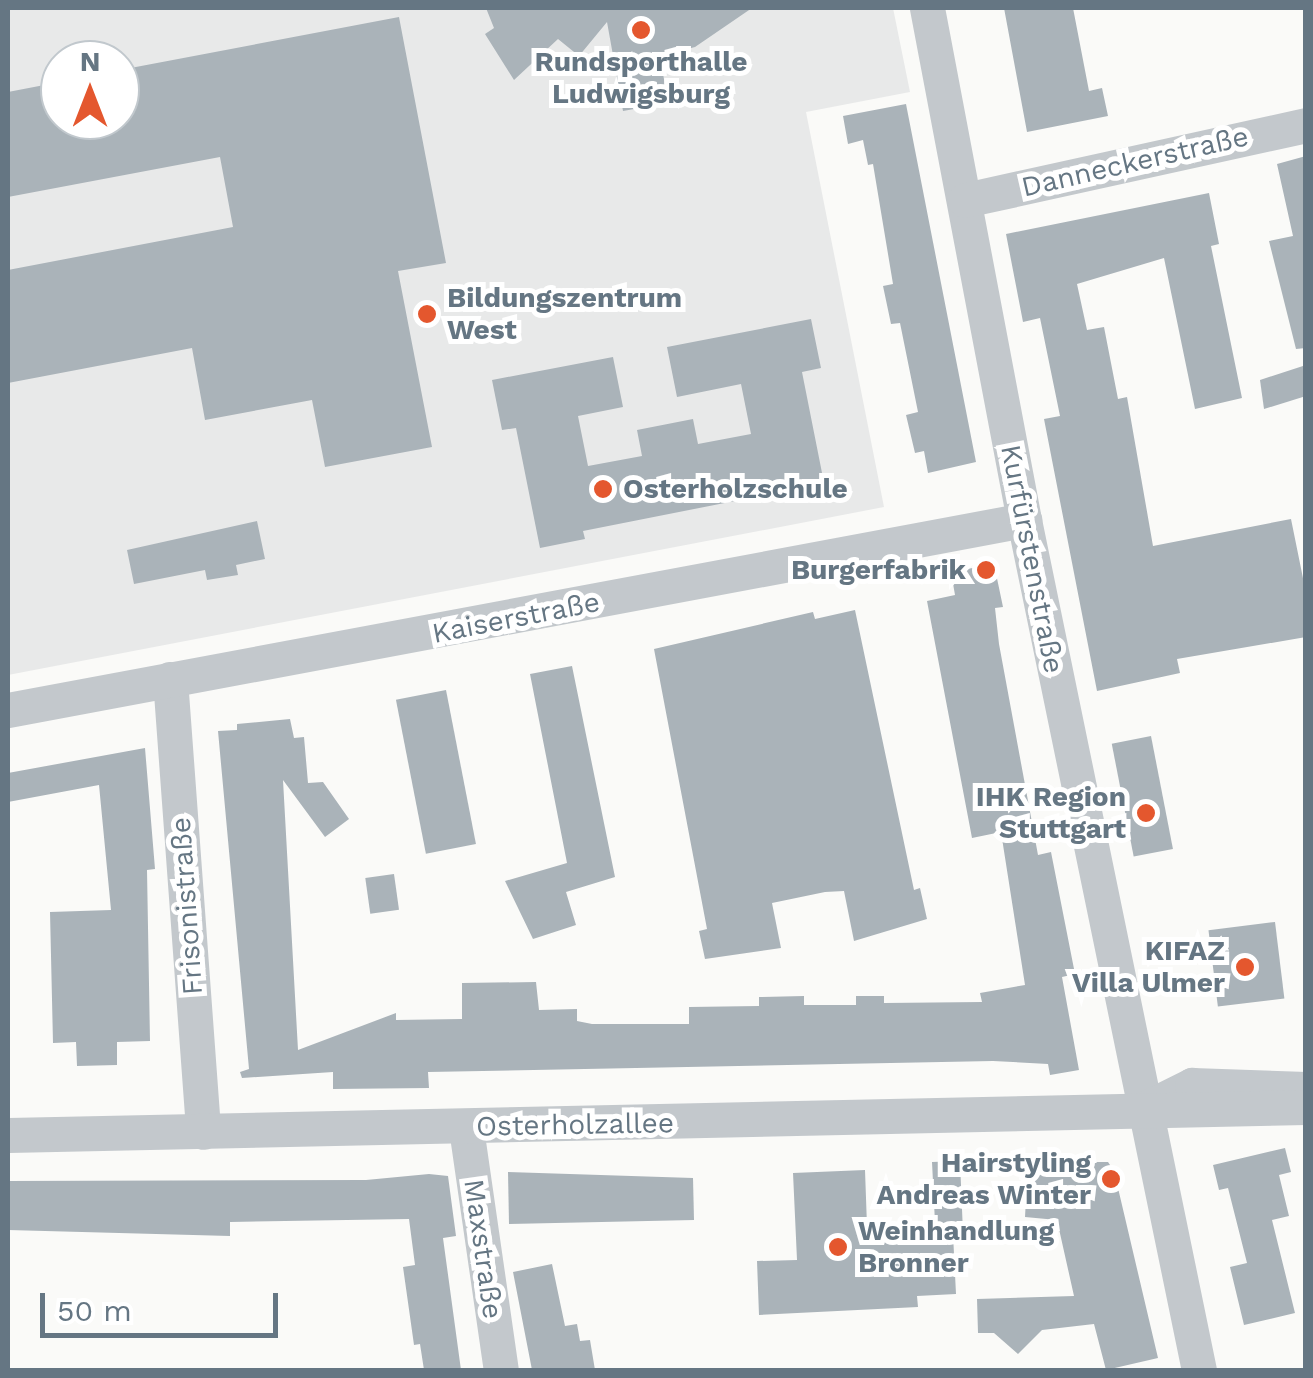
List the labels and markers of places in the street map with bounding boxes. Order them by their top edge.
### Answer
marker: Rundsporthalle Ludwigsburg [630,19,652,41]
place label: Rundsporthalle Ludwigsburg [534,45,748,111]
place label: Bildungszentrum West [447,281,682,347]
marker: Bildungszentrum West [416,303,438,325]
place label: Osterholzschule [623,472,848,506]
marker: Osterholzschule [592,478,614,500]
place label: Burgerfabrik [791,553,966,587]
marker: Burgerfabrik [975,559,997,581]
place label: IHK Region Stuttgart [976,780,1126,846]
marker: IHK Region Stuttgart [1135,802,1157,824]
place label: KIFAZ Villa Ulmer [1071,934,1225,1000]
marker: KIFAZ Villa Ulmer [1234,956,1256,978]
place label: Hairstyling Andreas Winter [876,1146,1091,1212]
marker: Hairstyling Andreas Winter [1100,1168,1122,1190]
place label: Weinhandlung Bronner [858,1214,1054,1280]
marker: Weinhandlung Bronner [827,1236,849,1258]

